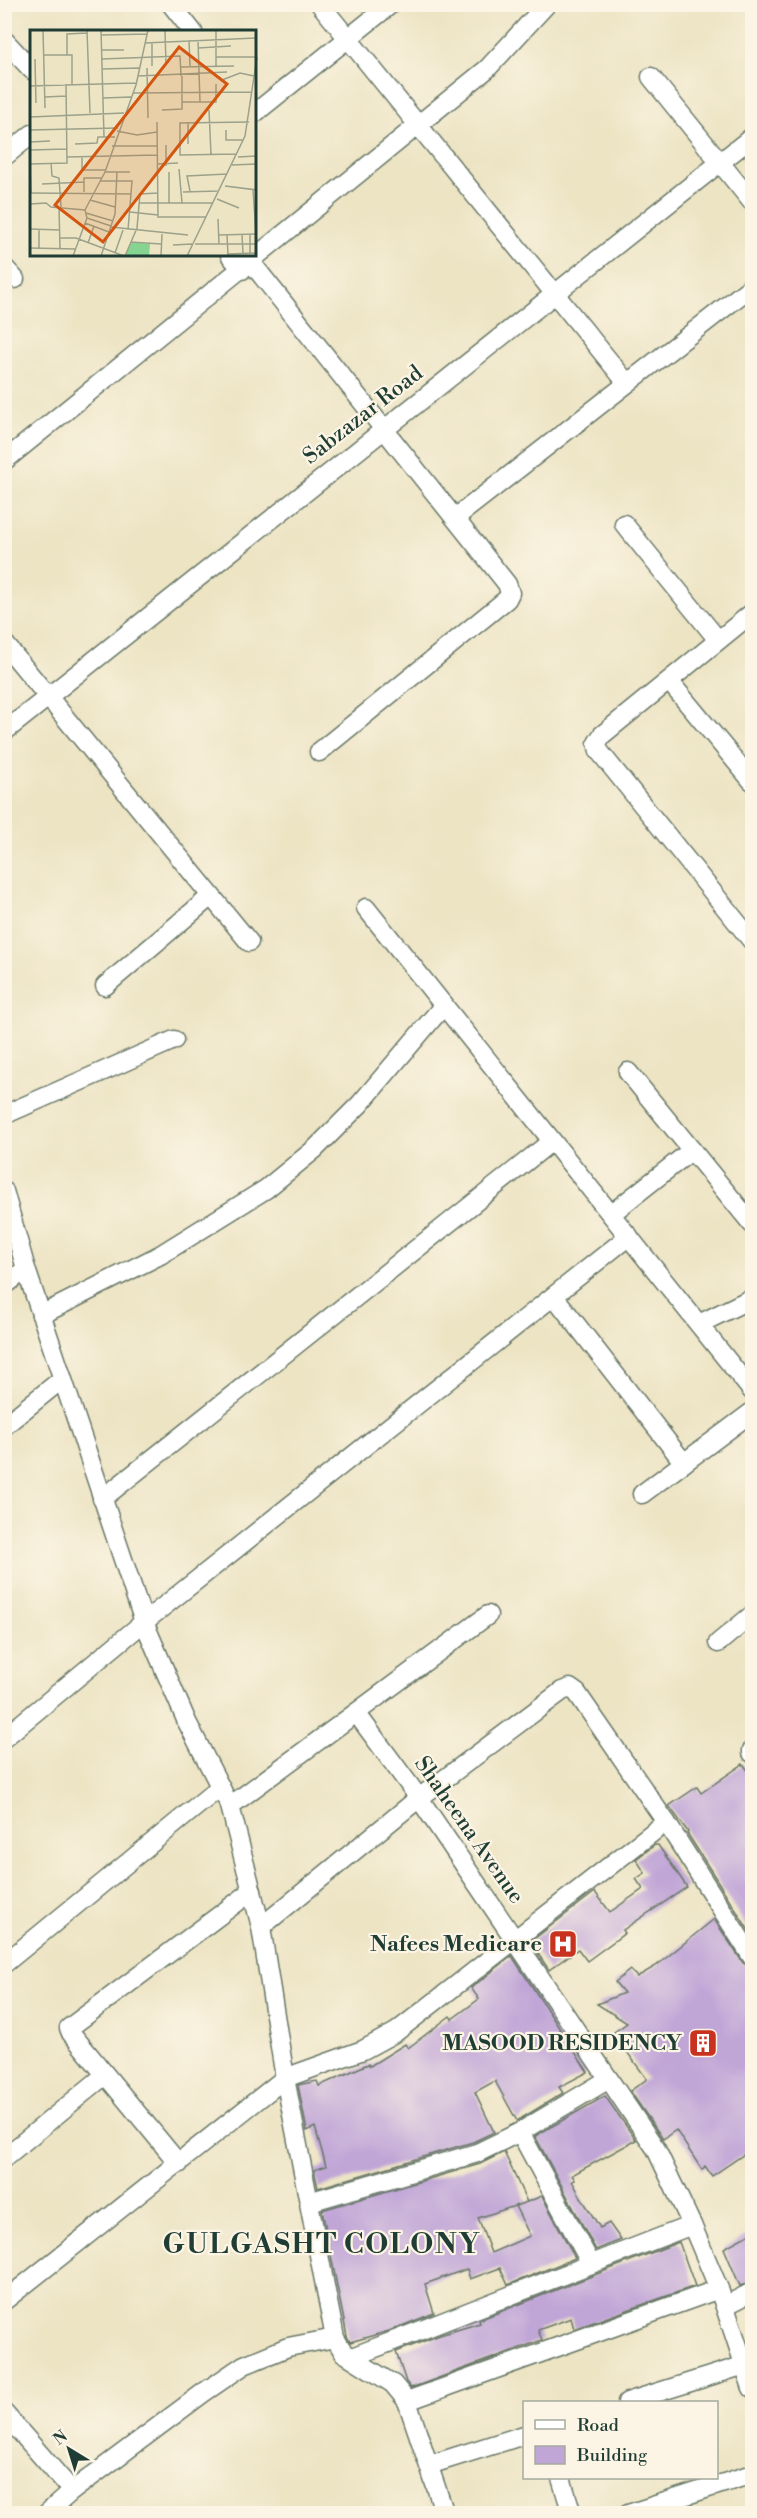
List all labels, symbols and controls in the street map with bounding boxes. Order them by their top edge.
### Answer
inset map [30,30,256,256]
street label: Sabzazar Road [298,360,429,470]
street label: Shaheena Avenue [408,1751,530,1909]
hospital icon: Nafees Medicare [547,1928,579,1960]
place label: Nafees Medicare [370,1931,542,1958]
building icon: MASOOD RESIDENCY [687,2027,719,2059]
place label: MASOOD RESIDENCY [442,2030,682,2057]
district label: GULGASHT COLONY [163,2227,481,2262]
legend [523,2401,718,2479]
text: Road [577,2414,620,2437]
north arrow [39,2419,99,2479]
text: N [49,2426,72,2450]
text: Building [576,2444,648,2467]

